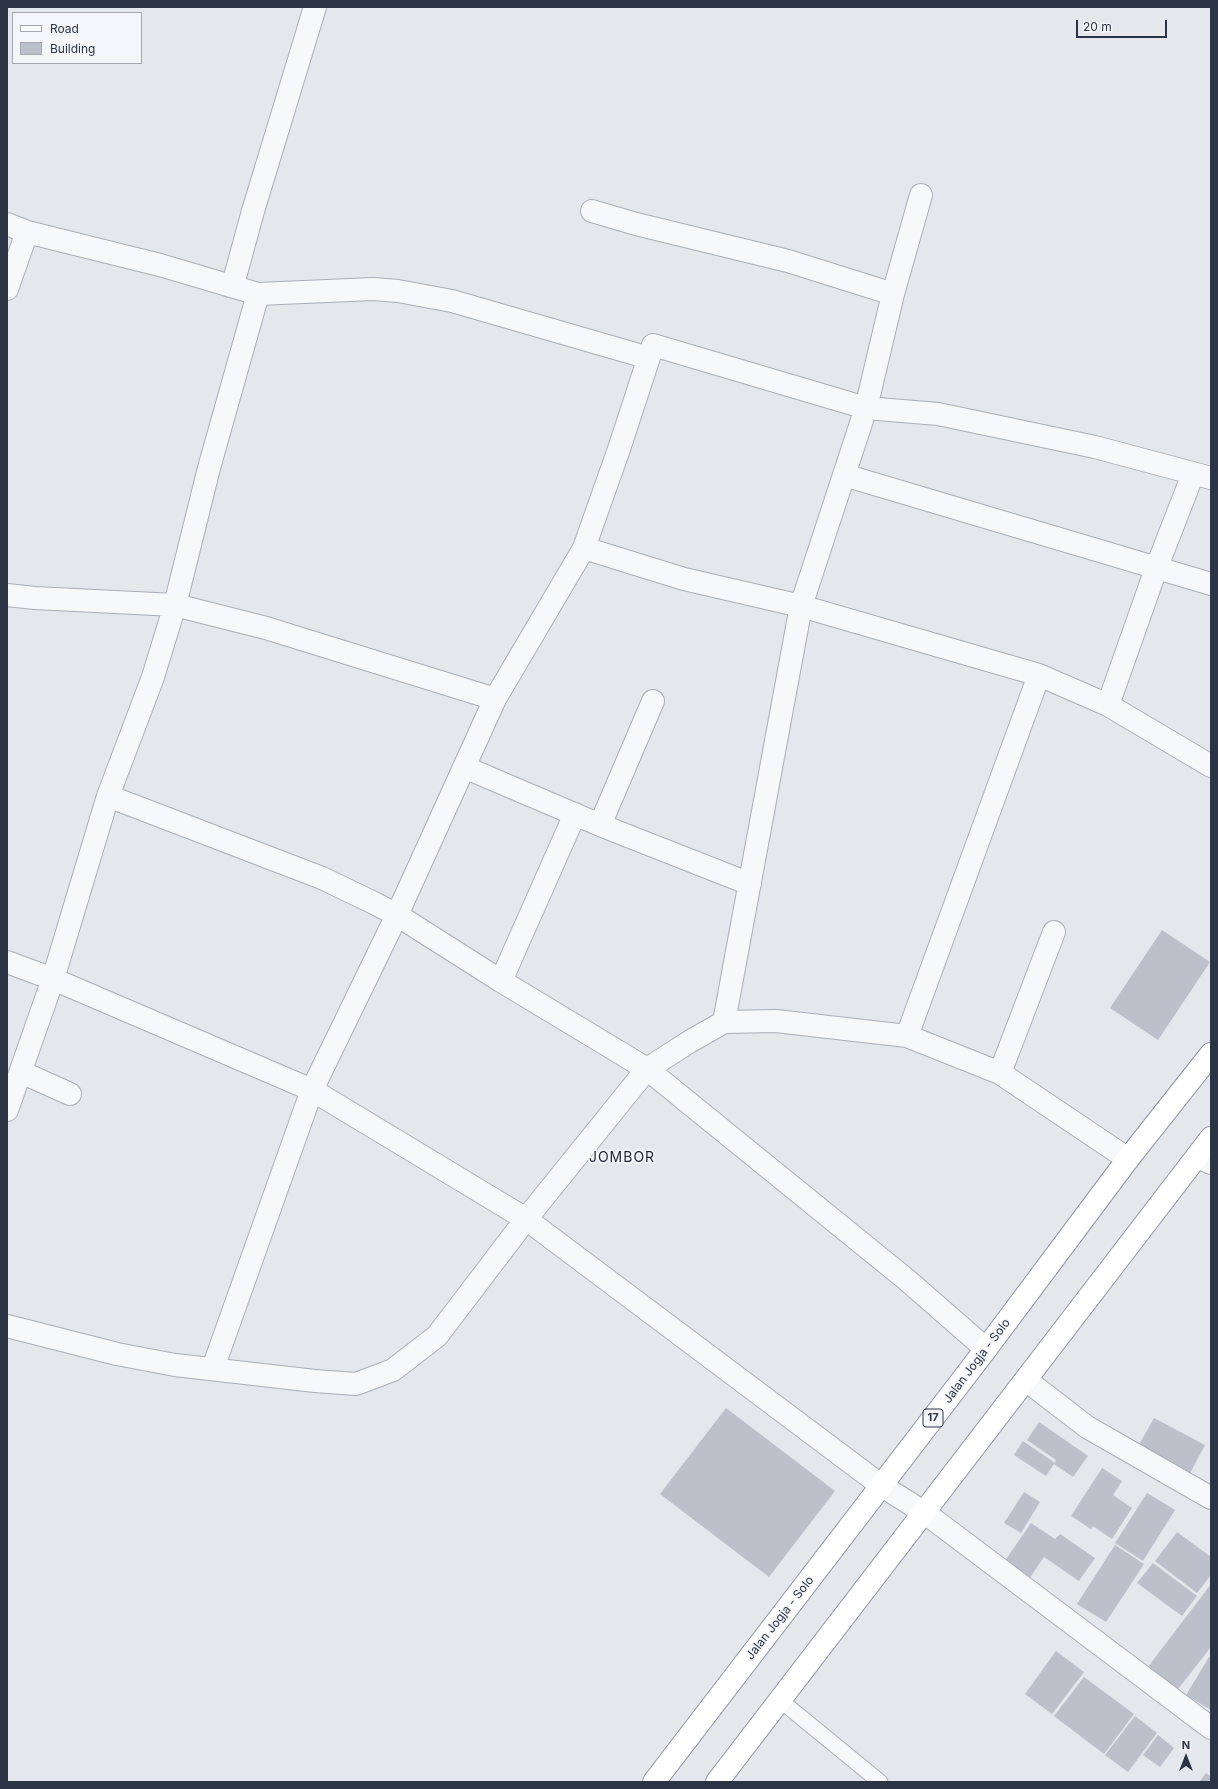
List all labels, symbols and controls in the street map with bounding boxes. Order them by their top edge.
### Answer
legend [12,12,142,64]
scale bar [1078,12,1169,38]
text: 20 m [1083,19,1112,34]
text: Road [50,21,79,36]
text: Building [50,41,95,56]
district label: JOMBOR [589,1150,655,1166]
street label: Jalan Jogja - Solo [941,1316,1013,1406]
road number: 17 [923,1409,943,1427]
street label: Jalan Jogja - Solo [743,1573,817,1663]
north arrow [1166,1737,1206,1777]
text: N [1182,1738,1190,1752]

